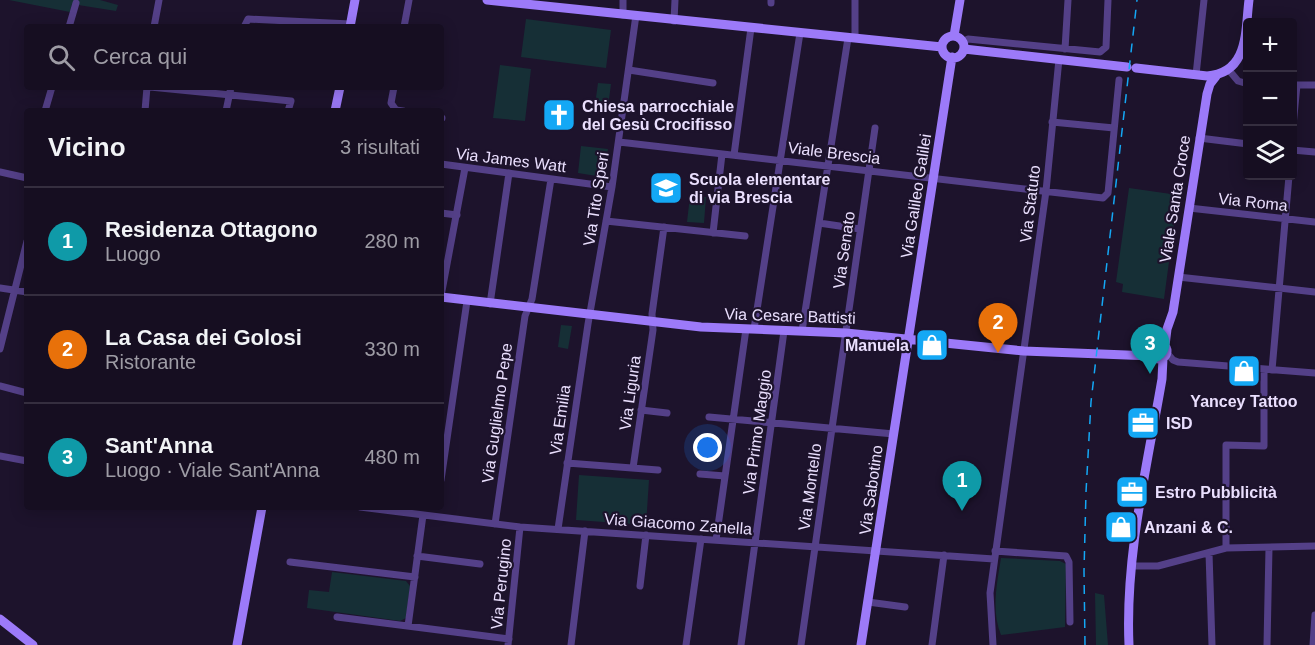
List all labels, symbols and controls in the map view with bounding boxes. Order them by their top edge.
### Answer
map controls [1243,18,1297,180]
button: + [1243,18,1297,72]
search box [24,24,444,90]
icon: search [45,41,78,74]
text: Cerca qui [93,44,187,69]
button: − [1243,72,1297,126]
church icon: Chiesa parrocchiale del Gesù Crocifisso [541,97,577,133]
place label: Chiesa parrocchiale del Gesù Crocifisso [582,98,734,133]
button: layers [1243,126,1297,180]
text: Vicino [48,132,126,162]
street label: Via Galileo Galilei [898,132,934,260]
street label: Viale Santa Croce [1157,134,1193,264]
text: 3 risultati [340,136,420,158]
street label: Viale Brescia [787,139,881,167]
street label: Via James Watt [455,145,568,175]
street label: Via Tito Speri [580,151,612,247]
street label: Via Statuto [1017,164,1043,244]
school or university icon: Scuola elementare di via Brescia [648,170,684,206]
place label: Scuola elementare di via Brescia [689,171,831,206]
street label: Via Roma [1217,190,1289,214]
street label: Via Senato [830,210,858,290]
text: Residenza Ottagono [105,217,318,242]
text: 1 [62,230,73,252]
text: 280 m [364,230,420,252]
text: Luogo [105,243,161,265]
pin: 2 [978,304,1018,353]
street label: Via Cesare Battisti [724,305,856,327]
pin: 3 [1130,324,1170,374]
text: La Casa dei Golosi [105,325,302,350]
shop icon: Manuela [914,327,950,363]
place label: Manuela [845,337,909,354]
text: 2 [62,338,73,360]
text: 330 m [364,338,420,360]
street label: Via Guglielmo Pepe [479,342,515,484]
text: Ristorante [105,351,196,373]
shop icon: Yancey Tattoo [1226,353,1262,389]
street label: Via Liguria [616,354,644,431]
street label: Via Primo Maggio [740,368,774,496]
street label: Via Emilia [547,384,573,456]
place label: Yancey Tattoo [1190,393,1298,410]
office icon: ISD [1125,405,1161,441]
place label: ISD [1166,415,1193,432]
text: Sant'Anna [105,433,213,458]
your location [693,433,722,462]
street label: Via Montello [795,442,825,532]
street label: Via Sabotino [856,444,886,536]
text: 3 [62,446,73,468]
text: 480 m [364,446,420,468]
text: Luogo · Viale Sant'Anna [105,459,320,481]
pin: 1 [942,462,982,511]
office icon: Estro Pubblicità [1114,474,1150,510]
place label: Estro Pubblicità [1155,484,1277,501]
shop icon: Anzani & C. [1103,509,1139,545]
street label: Via Giacomo Zanella [603,510,753,538]
place label: Anzani & C. [1144,519,1233,536]
street label: Via Perugino [488,538,514,630]

